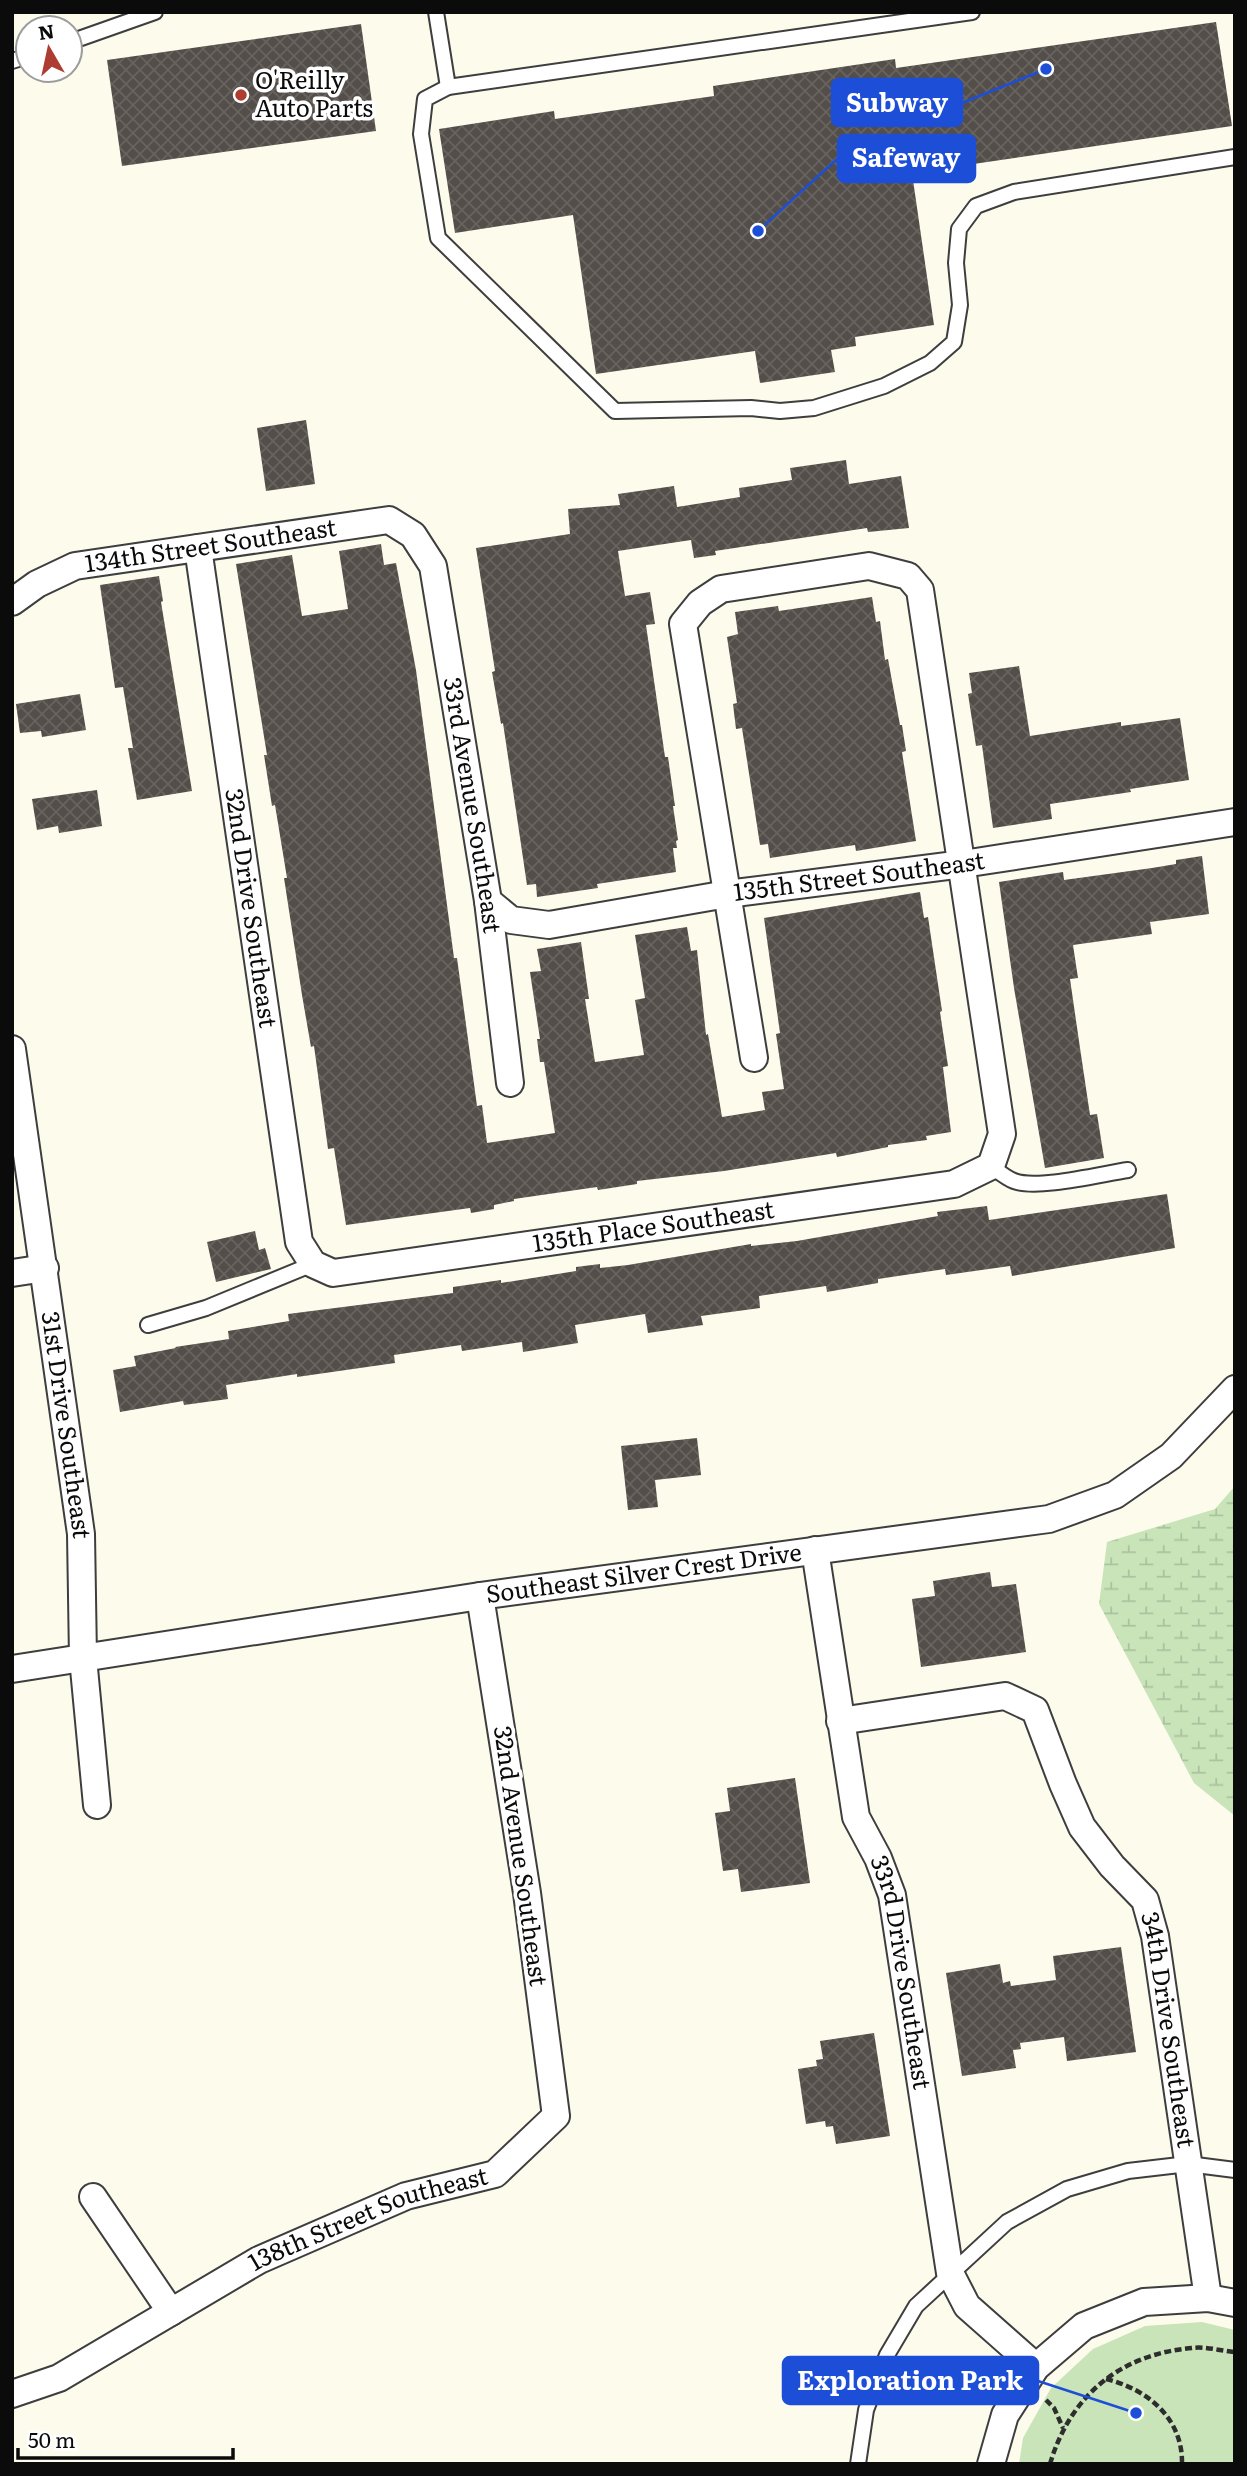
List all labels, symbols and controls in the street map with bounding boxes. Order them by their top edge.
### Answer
north arrow [14,14,84,84]
text: N [36,16,56,46]
place label: O'Reilly Auto Parts [255,61,373,124]
callout: Subway [832,79,962,126]
text: Subway [846,81,948,120]
marker: O'Reilly Auto Parts [233,87,249,103]
callout: Safeway [838,135,975,182]
text: Safeway [852,136,960,175]
street label: 134th Street Southeast [82,508,339,579]
street label: 33rd Avenue Southeast [437,674,512,935]
street label: 32nd Drive Southeast [218,786,288,1030]
street label: 135th Street Southeast [731,841,987,908]
street label: 135th Place Southeast [530,1190,776,1259]
street label: 31st Drive Southeast [35,1309,101,1539]
street label: Southeast Silver Crest Drive [483,1533,804,1610]
street label: 32nd Avenue Southeast [487,1723,558,1988]
street label: 33rd Drive Southeast [863,1850,942,2092]
street label: 34th Drive Southeast [1134,1907,1206,2150]
street label: 138th Street Southeast [240,2156,491,2278]
callout: Exploration Park [783,2357,1038,2404]
text: Exploration Park [797,2359,1024,2398]
scale bar [18,2416,233,2460]
text: 50 m [28,2423,75,2454]

